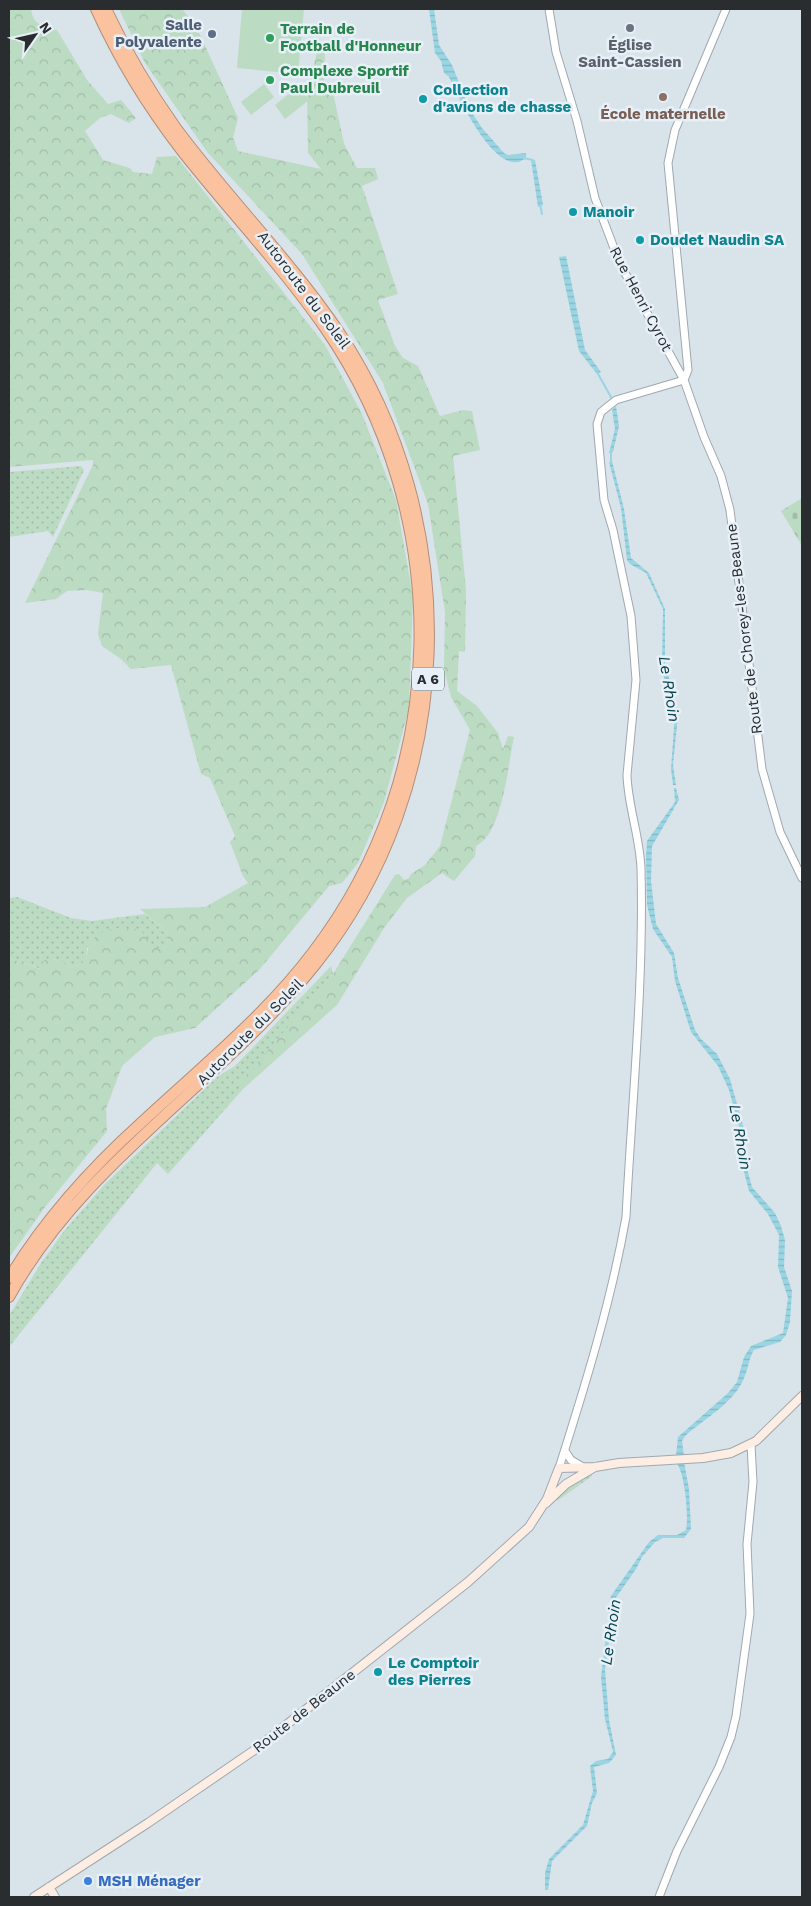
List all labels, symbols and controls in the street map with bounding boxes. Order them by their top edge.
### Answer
north arrow [10,10,60,60]
place label: Salle Polyvalente [115,16,202,51]
text: N [36,19,55,37]
place label: Terrain de Football d'Honneur [280,20,422,55]
marker: Église Saint-Cassien [624,22,636,34]
marker: Salle Polyvalente [206,28,218,40]
marker: Terrain de Football d'Honneur [264,32,276,44]
place label: Église Saint-Cassien [578,36,682,71]
place label: Complexe Sportif Paul Dubreuil [280,62,410,97]
marker: Complexe Sportif Paul Dubreuil [264,74,276,86]
place label: Collection d'avions de chasse [433,81,571,116]
marker: École maternelle [657,91,669,103]
marker: Collection d'avions de chasse [417,93,429,105]
place label: École maternelle [600,105,726,123]
place label: Manoir [583,203,635,221]
marker: Manoir [567,206,579,218]
street label: Autoroute du Soleil [254,228,354,353]
place label: Doudet Naudin SA [650,231,785,249]
marker: Doudet Naudin SA [634,234,646,246]
street label: Rue Henri Cyrot [606,244,676,355]
street label: Route de Chorey-les-Beaune [722,523,766,735]
water label: Le Rhoin [655,655,684,723]
road number: A 6 [412,668,444,691]
street label: Autoroute du Soleil [193,975,307,1089]
water label: Le Rhoin [725,1103,756,1171]
water label: Le Rhoin [596,1598,625,1666]
place label: Le Comptoir des Pierres [388,1654,479,1689]
street label: Route de Beaune [249,1665,359,1757]
marker: Le Comptoir des Pierres [372,1666,384,1678]
place label: MSH Ménager [98,1872,201,1890]
marker: MSH Ménager [82,1875,94,1887]

